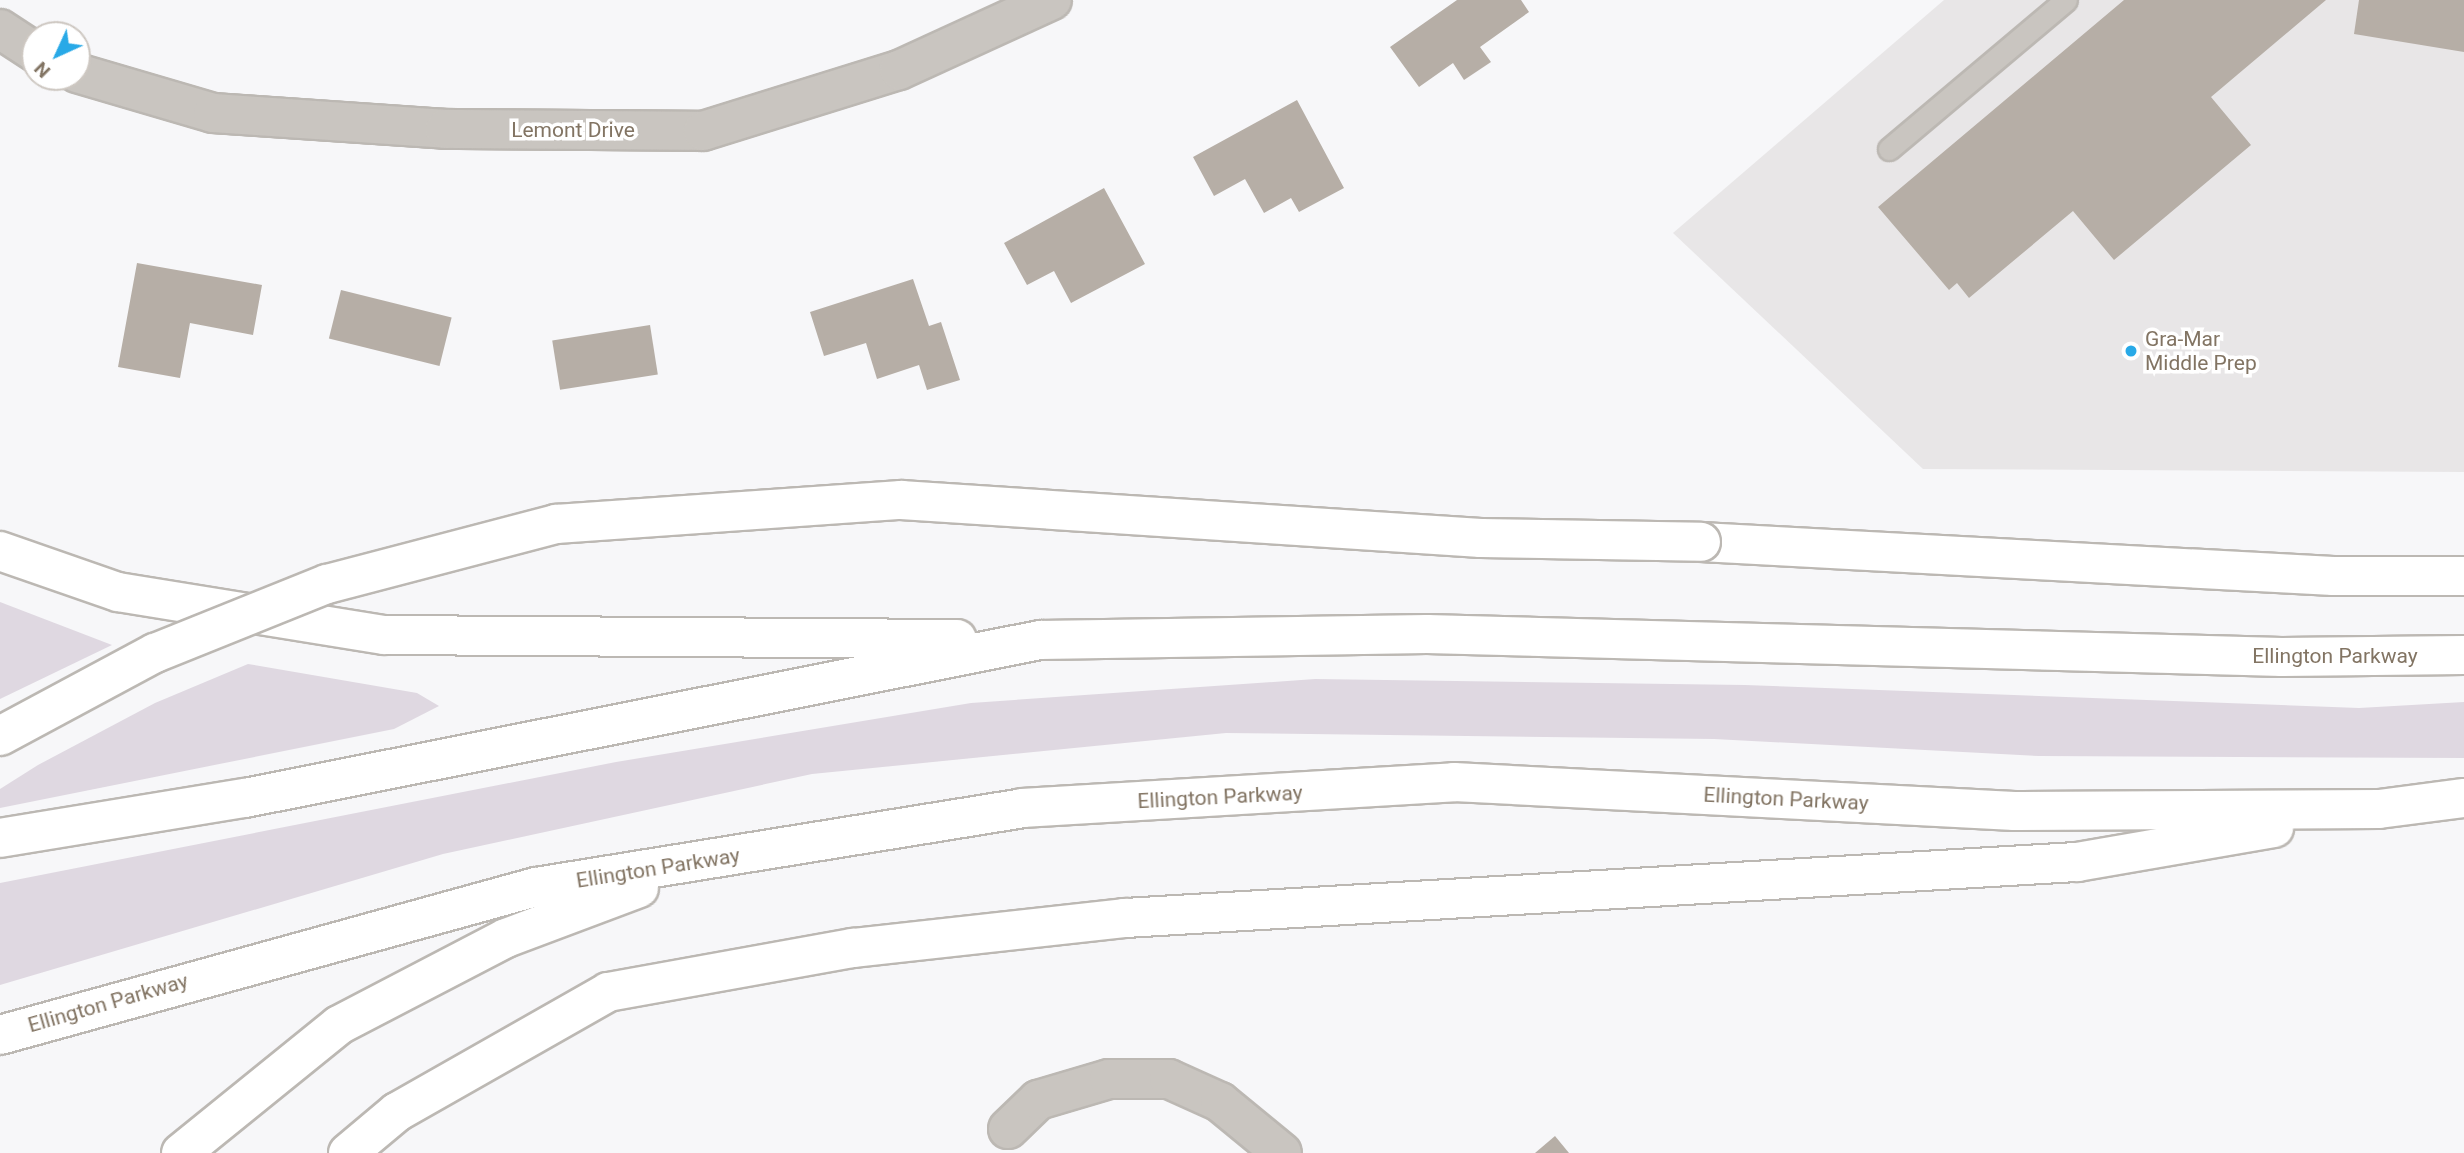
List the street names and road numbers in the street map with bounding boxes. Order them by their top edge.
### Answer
street label: Lemont Drive [511,117,635,143]
street label: Ellington Parkway [2252,643,2418,669]
street label: Ellington Parkway [1137,780,1303,814]
street label: Ellington Parkway [1703,782,1869,816]
street label: Ellington Parkway [574,843,742,893]
street label: Ellington Parkway [25,968,191,1038]

